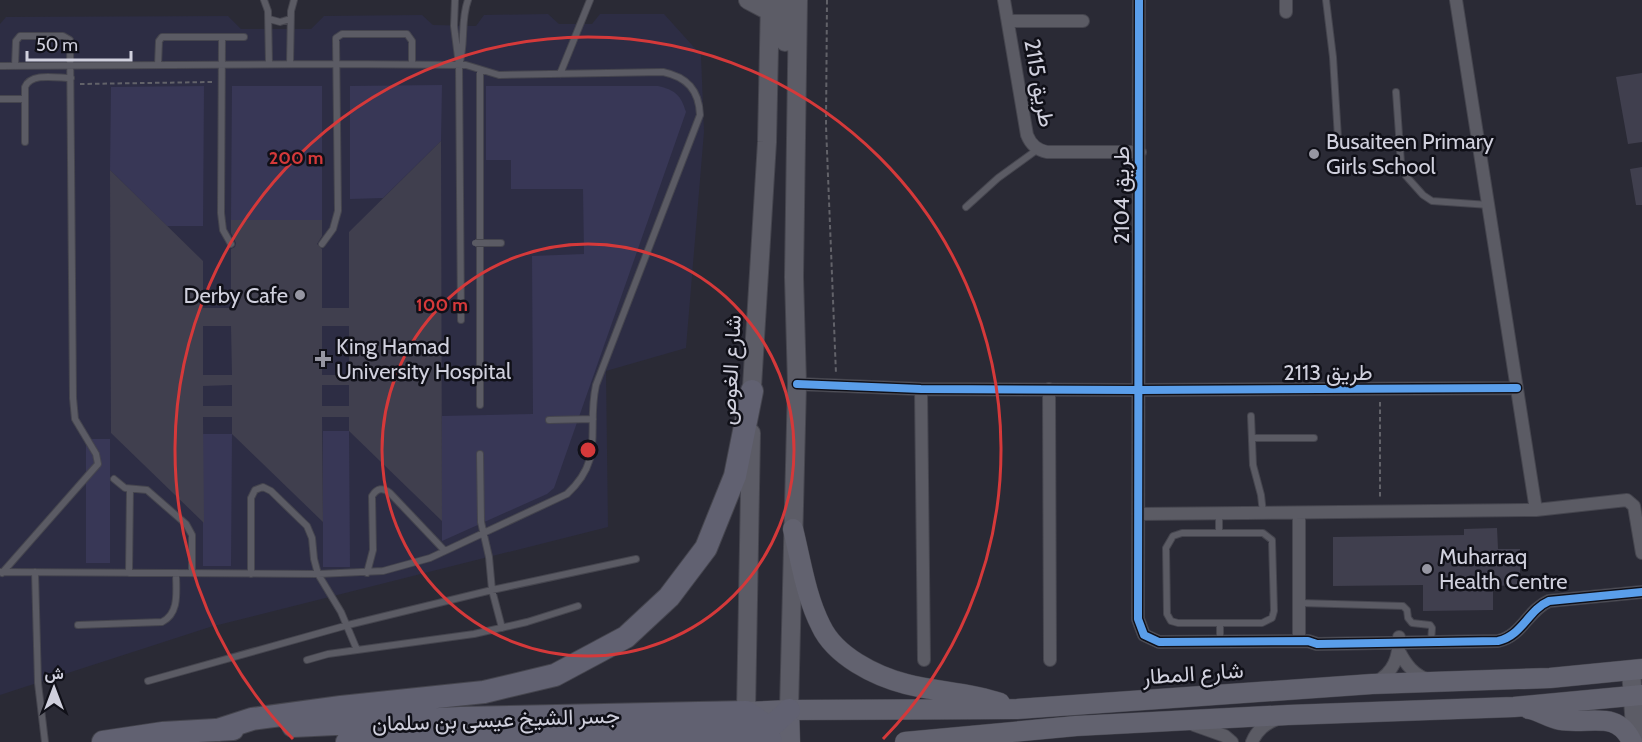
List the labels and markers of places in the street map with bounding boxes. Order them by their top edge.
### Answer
place label: Busaiteen Primary Girls School [1326,128,1494,180]
marker: Busaiteen Primary Girls School [1307,147,1321,161]
place label: Derby Cafe [184,282,288,309]
marker: Derby Cafe [293,288,307,302]
place label: King Hamad University Hospital [336,333,512,385]
marker: King Hamad University Hospital [314,350,332,368]
centre of rings [578,440,598,460]
place label: Muharraq Health Centre [1439,543,1567,595]
marker: Muharraq Health Centre [1420,562,1434,576]

